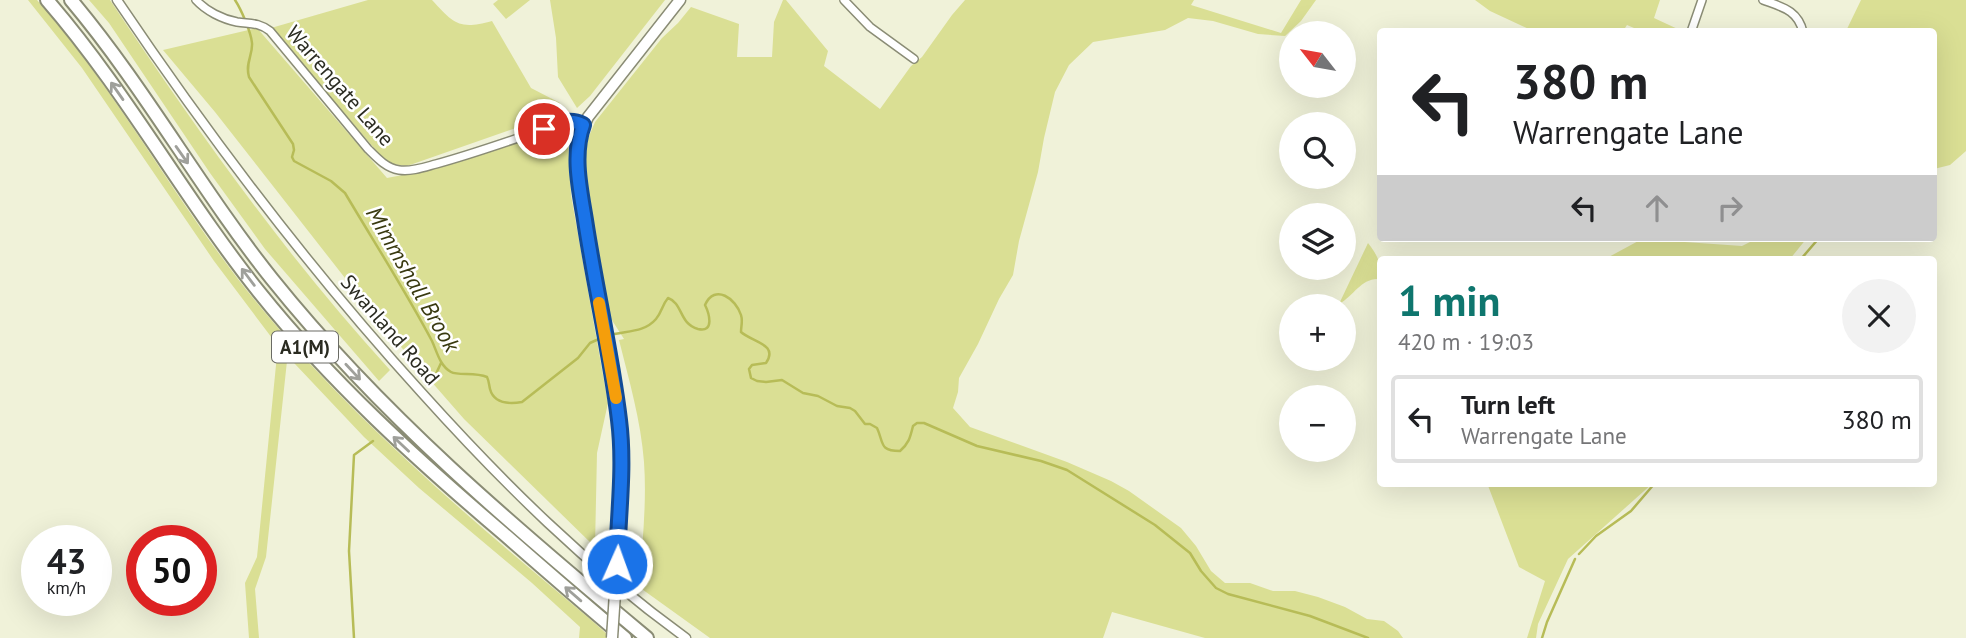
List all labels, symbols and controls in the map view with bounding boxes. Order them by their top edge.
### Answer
street label: Warrengate Lane [281,20,400,152]
north arrow [1279,21,1356,98]
map controls [1279,21,1356,462]
text: 380 m [1513,49,1648,113]
icon: left [1398,56,1489,147]
one-way arrow [110,82,124,101]
pin [514,99,574,159]
icon: arrive [525,110,563,148]
text: Warrengate Lane [1513,111,1743,153]
button: search [1279,112,1356,189]
one-way arrow [175,145,189,164]
icon: left [1565,189,1603,227]
icon: ahead [1638,189,1676,227]
icon: right [1711,189,1749,227]
water label: Mimmshall Brook [360,201,468,358]
button: layers [1279,203,1356,280]
one-way arrow [240,268,255,287]
street label: Swanland Road [335,269,446,391]
text: 1 min [1398,273,1500,328]
button: close [1842,279,1916,353]
button: + [1279,294,1356,371]
text: 420 m · 19:03 [1398,327,1534,356]
road number: A1(M) [272,332,338,362]
one-way arrow [345,363,361,381]
button: − [1279,385,1356,462]
text: Turn left [1461,388,1555,421]
icon: left [1402,400,1440,438]
text: 380 m [1841,403,1912,436]
text: Warrengate Lane [1461,421,1627,450]
one-way arrow [393,436,410,453]
speed limit sign: 50 [126,525,217,616]
position arrow [580,527,654,601]
text: 43 [47,538,86,584]
text: km/h [47,576,86,599]
one-way arrow [564,586,582,602]

